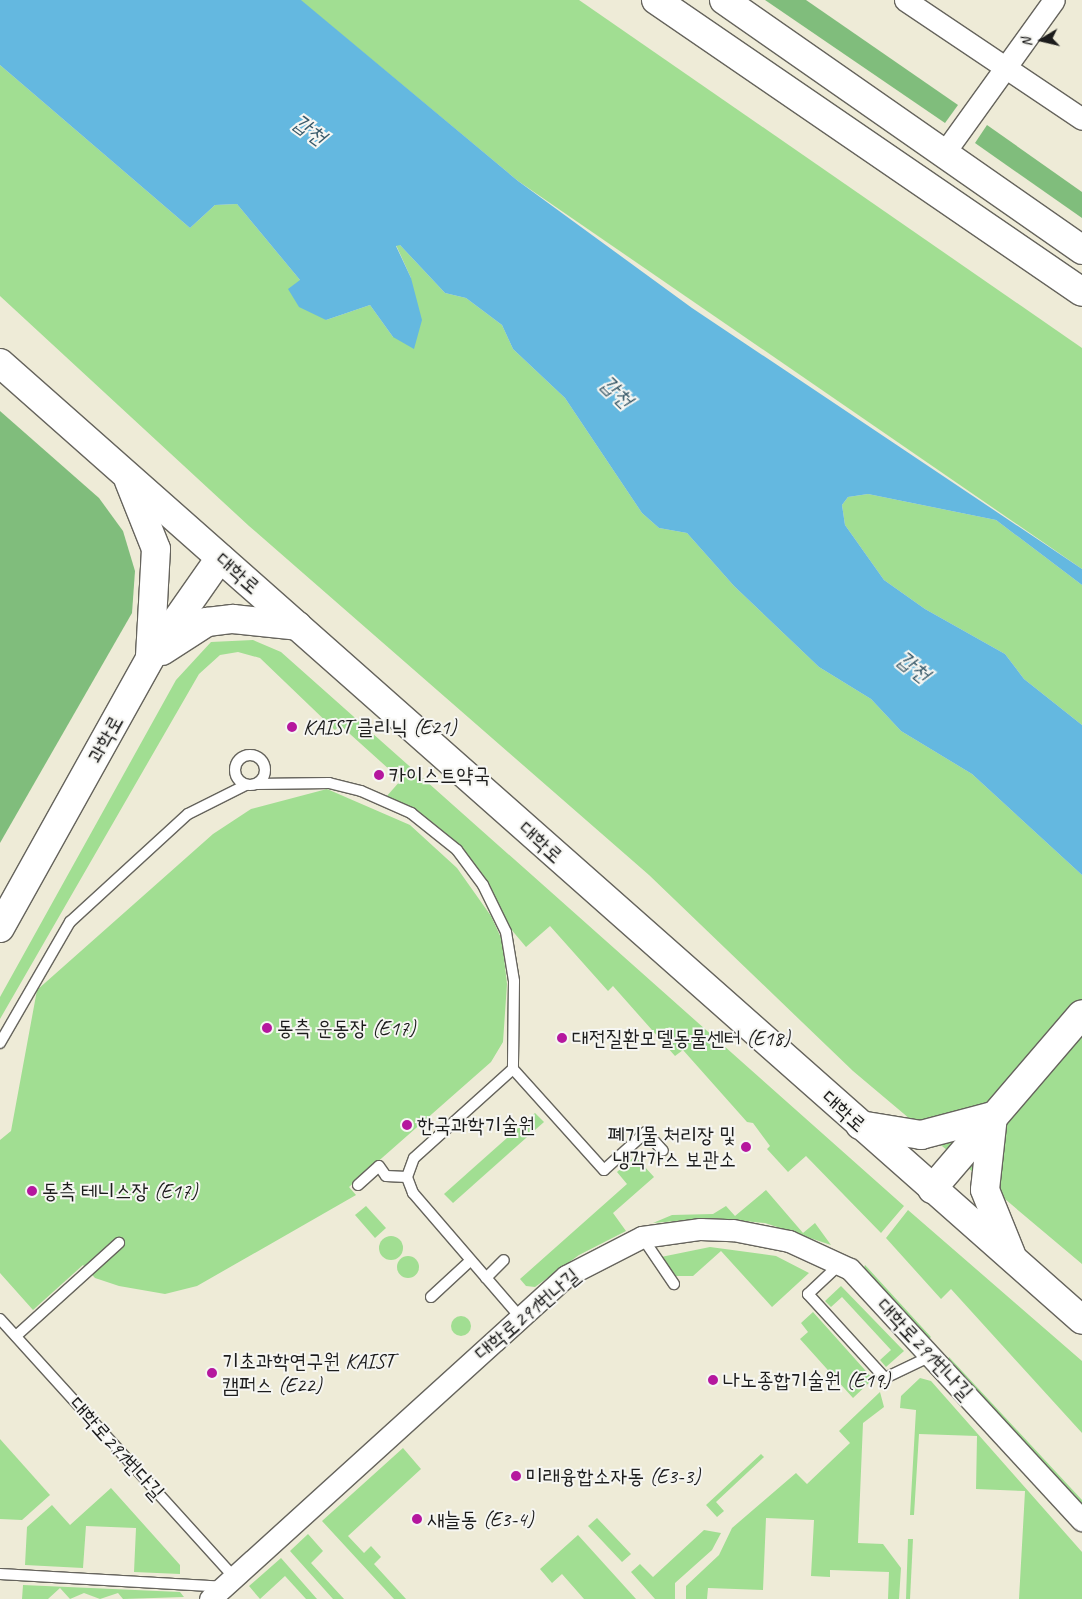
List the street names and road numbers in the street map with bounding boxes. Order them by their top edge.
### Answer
street label: 대학로 [211,547,265,599]
street label: 과학로 [82,711,128,767]
street label: 대학로 [514,816,568,868]
street label: 대학로 [817,1085,871,1137]
street label: 대학로291번나길 [469,1263,585,1365]
street label: 대학로291번나길 [872,1293,978,1405]
street label: 대학로291번다길 [64,1391,170,1505]

